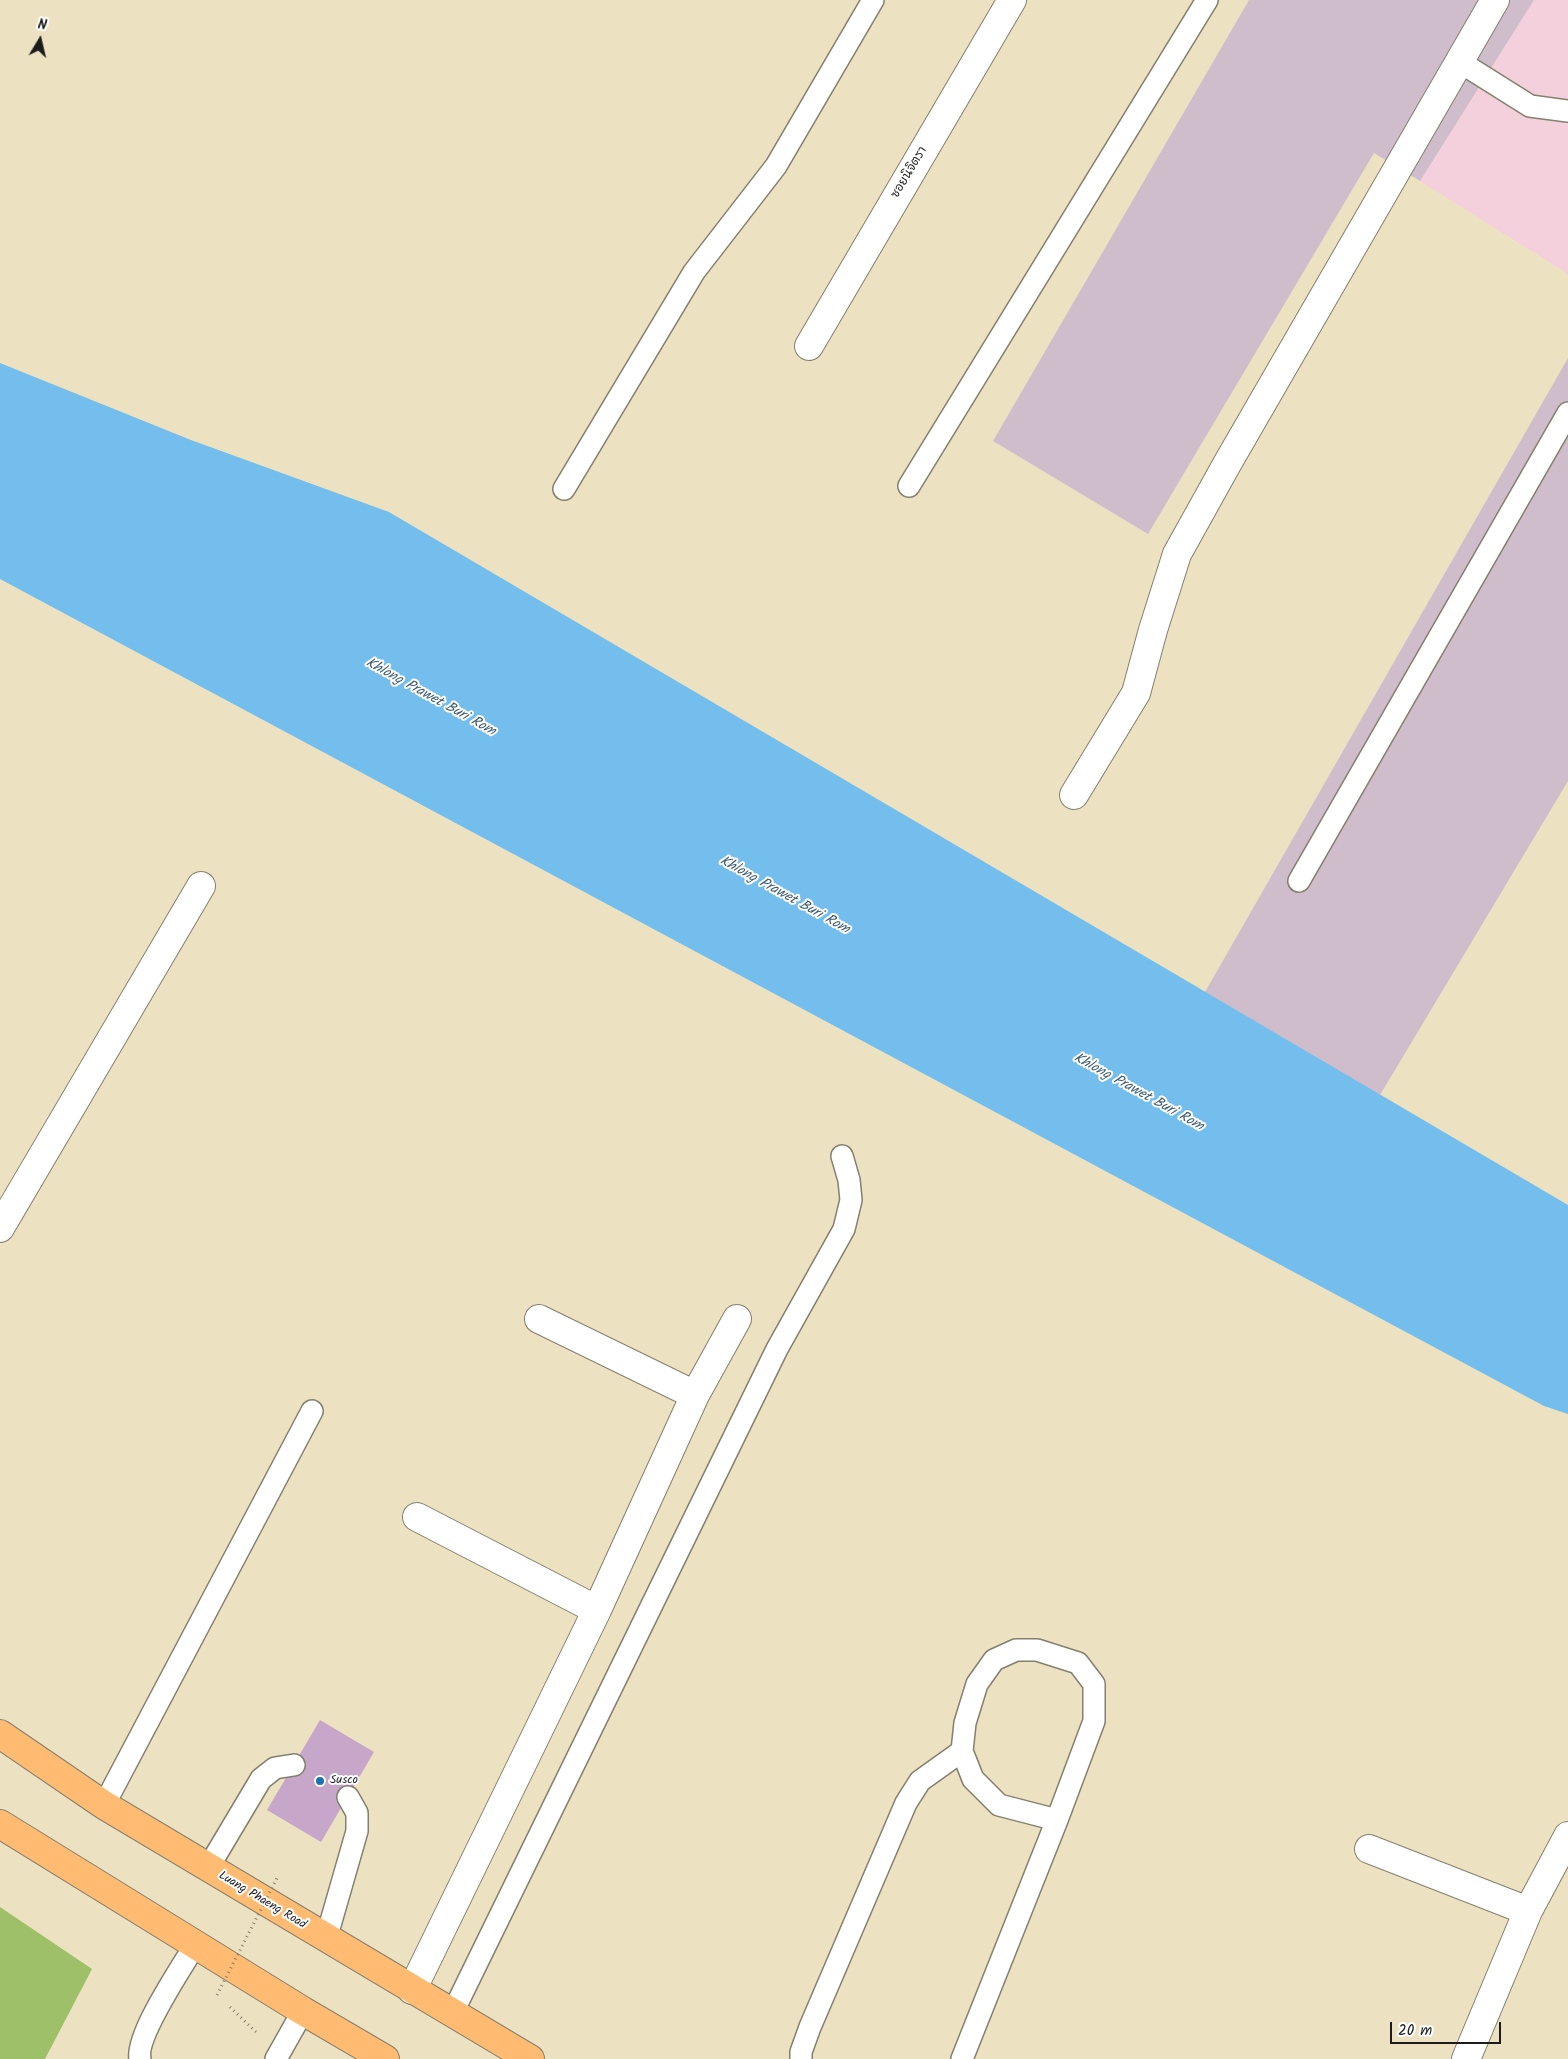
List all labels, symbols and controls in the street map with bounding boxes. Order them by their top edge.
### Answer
text: N [36,14,48,37]
north arrow [15,15,65,65]
street label: ซอยนิจิตรา [889,145,931,201]
water label: Khlong Prawet Buri Rom [362,655,498,741]
water label: Khlong Prawet Buri Rom [716,853,852,939]
water label: Khlong Prawet Buri Rom [1070,1050,1206,1136]
place label: Susco [330,1774,358,1788]
marker: Susco [314,1775,326,1787]
street label: Luang Phaeng Road [216,1869,308,1933]
scale bar [1393,2012,1504,2044]
text: 20 m [1398,2019,1432,2043]

